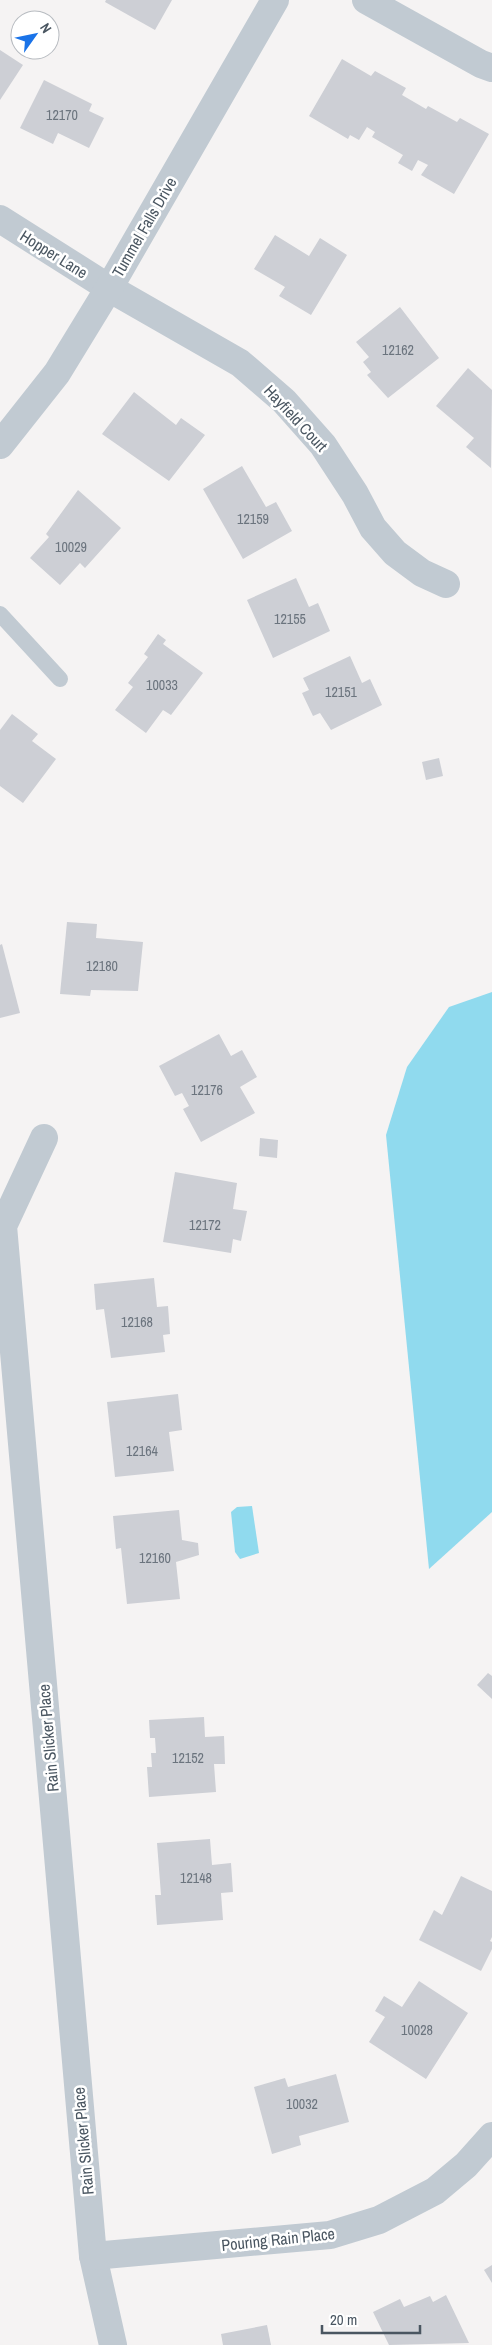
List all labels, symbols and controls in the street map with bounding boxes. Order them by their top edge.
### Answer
north arrow [10,10,60,60]
text: N [36,20,56,36]
house number: 12170 [46,106,78,124]
street label: Tummel Falls Drive [106,173,182,281]
street label: Hopper Lane [16,225,92,283]
house number: 12162 [382,341,414,359]
street label: Hayfield Court [259,380,333,456]
house number: 12159 [237,510,269,528]
house number: 10029 [55,538,87,556]
house number: 12155 [274,610,306,628]
house number: 10033 [146,676,178,694]
house number: 12151 [325,683,358,701]
house number: 12180 [86,957,118,975]
house number: 12176 [191,1081,223,1099]
house number: 12172 [189,1216,221,1234]
house number: 12168 [121,1313,153,1331]
house number: 12164 [126,1442,159,1460]
house number: 12160 [139,1549,171,1567]
street label: Rain Slicker Place [32,1683,64,1793]
house number: 12152 [172,1749,204,1767]
house number: 12148 [180,1869,212,1887]
house number: 10028 [401,2021,433,2039]
street label: Rain Slicker Place [67,2086,99,2196]
house number: 10032 [286,2095,318,2113]
street label: Pouring Rain Place [220,2222,336,2256]
scale bar [322,2302,420,2334]
text: 20 m [330,2309,357,2330]

